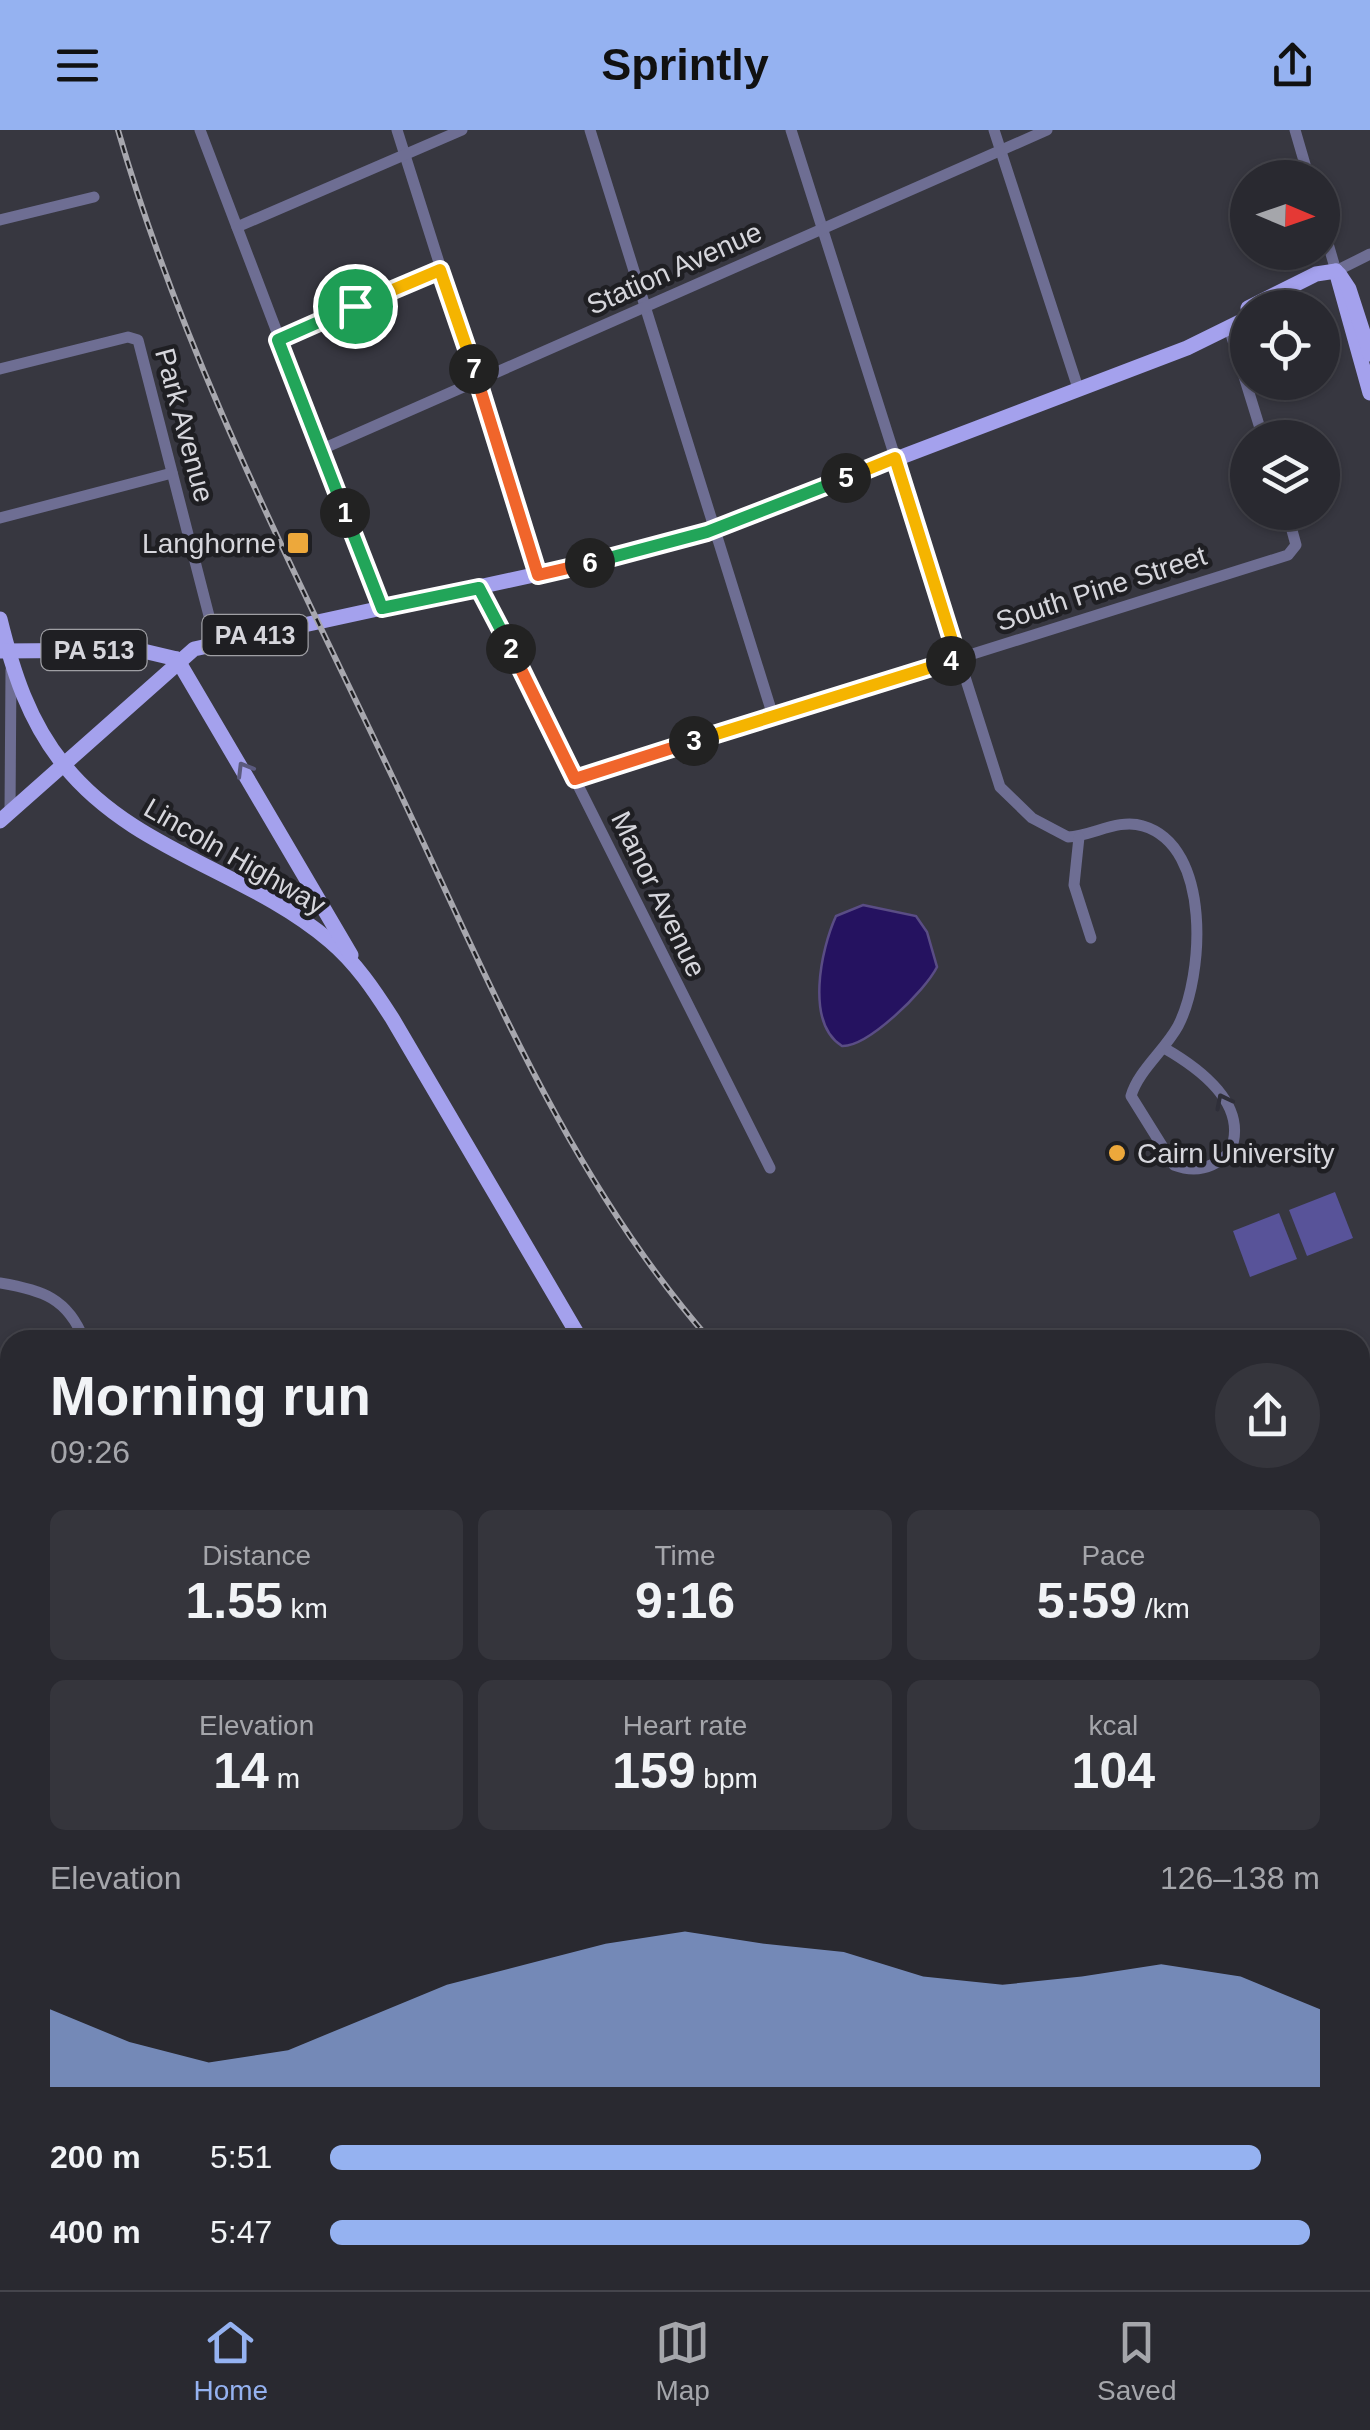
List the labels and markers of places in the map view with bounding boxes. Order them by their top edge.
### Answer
pin [313,264,398,349]
pin: 7 [449,344,499,394]
pin: 5 [821,453,871,503]
pin: 1 [320,488,370,538]
place label: Langhorne [142,528,276,559]
marker: Langhorne [285,530,311,556]
pin: 6 [565,538,615,588]
pin: 2 [486,624,536,674]
pin: 4 [926,636,976,686]
pin: 3 [669,716,719,766]
place label: Cairn University [1137,1138,1335,1169]
marker: Cairn University [1106,1142,1128,1164]

